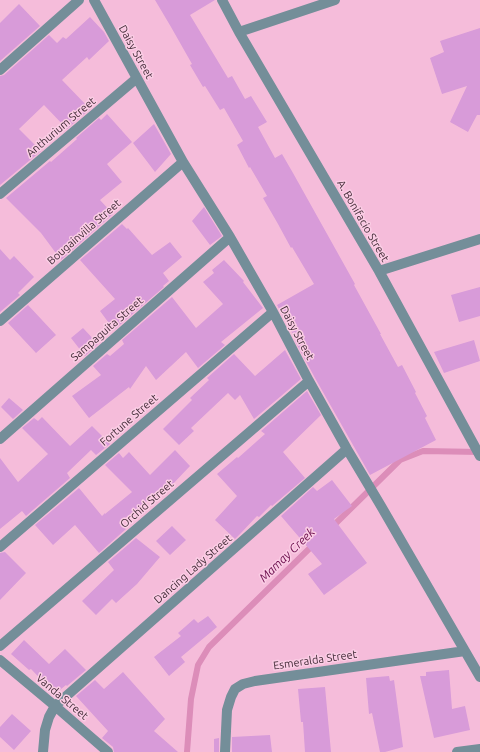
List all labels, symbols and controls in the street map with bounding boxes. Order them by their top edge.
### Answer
street label: Daisy Street [116,23,156,81]
street label: Anthurium Street [24,94,98,160]
street label: A. Bonifacio Street [334,178,392,264]
street label: Bougainvilla Street [44,196,124,268]
street label: Sampaguita Street [68,294,146,364]
street label: Daisy Street [277,304,317,362]
street label: Fortune Street [97,391,161,449]
street label: Orchid Street [118,477,176,531]
water label: Mamay Creek [256,525,318,585]
street label: Dancing Lady Street [151,532,235,606]
street label: Esmeralda Street [272,648,358,672]
street label: Vanda Street [33,671,91,723]

